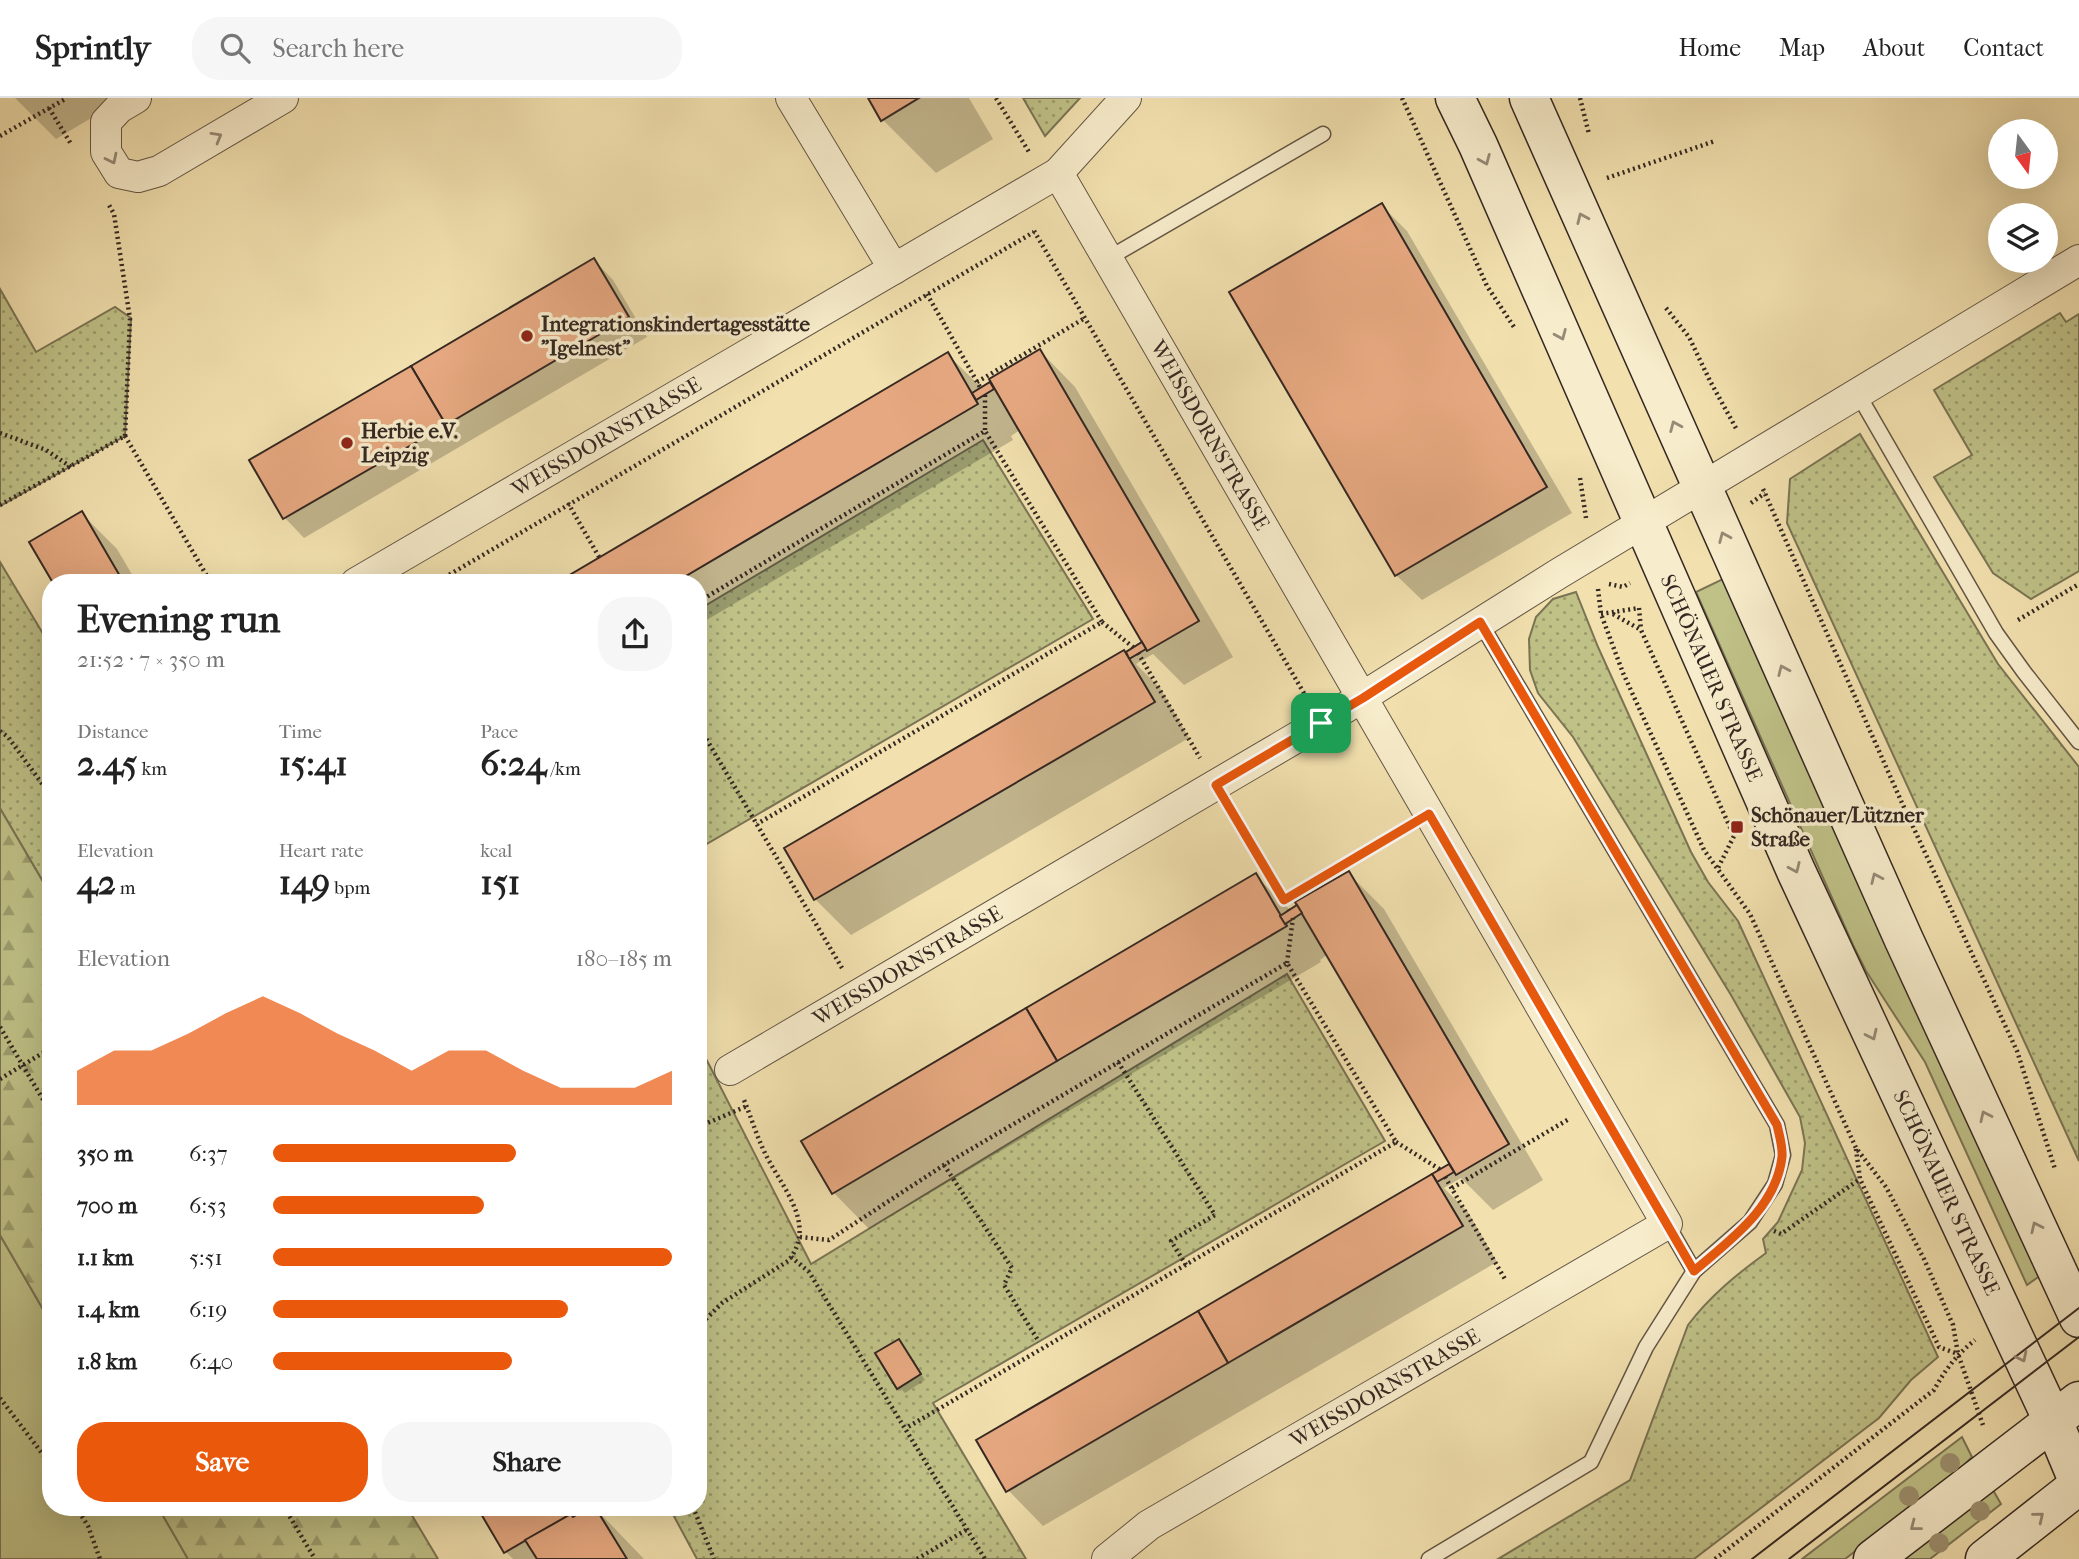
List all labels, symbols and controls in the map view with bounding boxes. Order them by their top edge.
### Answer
search box [192,17,682,80]
text: Sprintly [35,29,150,68]
icon: search [216,29,254,67]
text: Search here [272,33,404,64]
text: Home [1679,34,1741,62]
text: Map [1779,34,1825,62]
text: About [1863,34,1925,62]
text: Contact [1963,34,2044,62]
north arrow [1988,119,2058,189]
map controls [1988,119,2058,273]
one-way arrow [210,132,223,145]
one-way arrow [103,151,117,164]
one-way arrow [1476,153,1490,165]
button: layers [1988,203,2058,273]
one-way arrow [1576,213,1590,225]
place label: Integrationskindertagesstätte "Igelnest" [541,312,811,360]
marker: Integrationskindertagesstätte "Igelnest" [519,328,535,344]
one-way arrow [1553,328,1567,341]
street label: WEISSDORNSTRASSE [1145,335,1274,534]
street label: WEISSDORNSTRASSE [507,372,706,502]
place label: Herbie e.V. Leipzig [361,419,458,467]
one-way arrow [1669,421,1683,433]
marker: Herbie e.V. Leipzig [339,435,355,451]
one-way arrow [1718,532,1732,544]
street label: SCHÖNAUER STRASSE [1656,571,1767,785]
text: Evening run [77,597,280,642]
button: share [598,597,672,671]
text: 21:52 · 7 × 350 m [77,646,225,673]
one-way arrow [1777,665,1791,677]
pin [1291,693,1351,753]
icon: arrive [1302,704,1340,742]
text: Distance [77,721,148,743]
text: Time [279,721,322,743]
text: Pace [480,721,518,743]
text: 2.45 [77,743,138,784]
text: 15:41 [279,743,348,784]
text: 6:24 [480,743,546,784]
text: km [138,758,167,780]
text: /km [546,758,581,780]
place label: Schönauer/Lützner Straße [1751,803,1925,851]
marker: Schönauer/Lützner Straße [1729,819,1745,835]
text: Elevation [77,840,154,862]
text: Heart rate [279,840,364,862]
text: kcal [480,840,512,862]
one-way arrow [1787,861,1801,874]
text: 42 [77,862,116,903]
text: 149 [279,862,330,903]
text: 151 [480,862,520,903]
one-way arrow [1870,873,1884,885]
text: m [116,877,136,899]
text: bpm [330,877,370,899]
street label: WEISSDORNSTRASSE [808,901,1007,1031]
text: Elevation [77,945,170,972]
text: 180–185 m [576,945,672,972]
one-way arrow [1864,1028,1878,1040]
street label: SCHÖNAUER STRASSE [1888,1086,2005,1299]
one-way arrow [1979,1111,1993,1124]
text: 350 m [77,1140,133,1167]
text: 6:37 [189,1140,228,1167]
text: 700 m [77,1192,137,1219]
text: 6:53 [189,1192,226,1219]
one-way arrow [2030,1222,2044,1234]
text: 1.1 km [77,1244,134,1271]
text: 5:51 [189,1244,223,1271]
text: 1.4 km [77,1296,140,1323]
text: 6:19 [189,1296,227,1323]
street label: WEISSDORNSTRASSE [1285,1324,1484,1453]
text: 1.8 km [77,1348,137,1375]
text: 6:40 [189,1348,233,1375]
one-way arrow [2014,1350,2028,1362]
button: Save [77,1422,368,1502]
button: Share [382,1422,672,1502]
one-way arrow [2030,1513,2043,1525]
one-way arrow [1911,1518,1923,1531]

